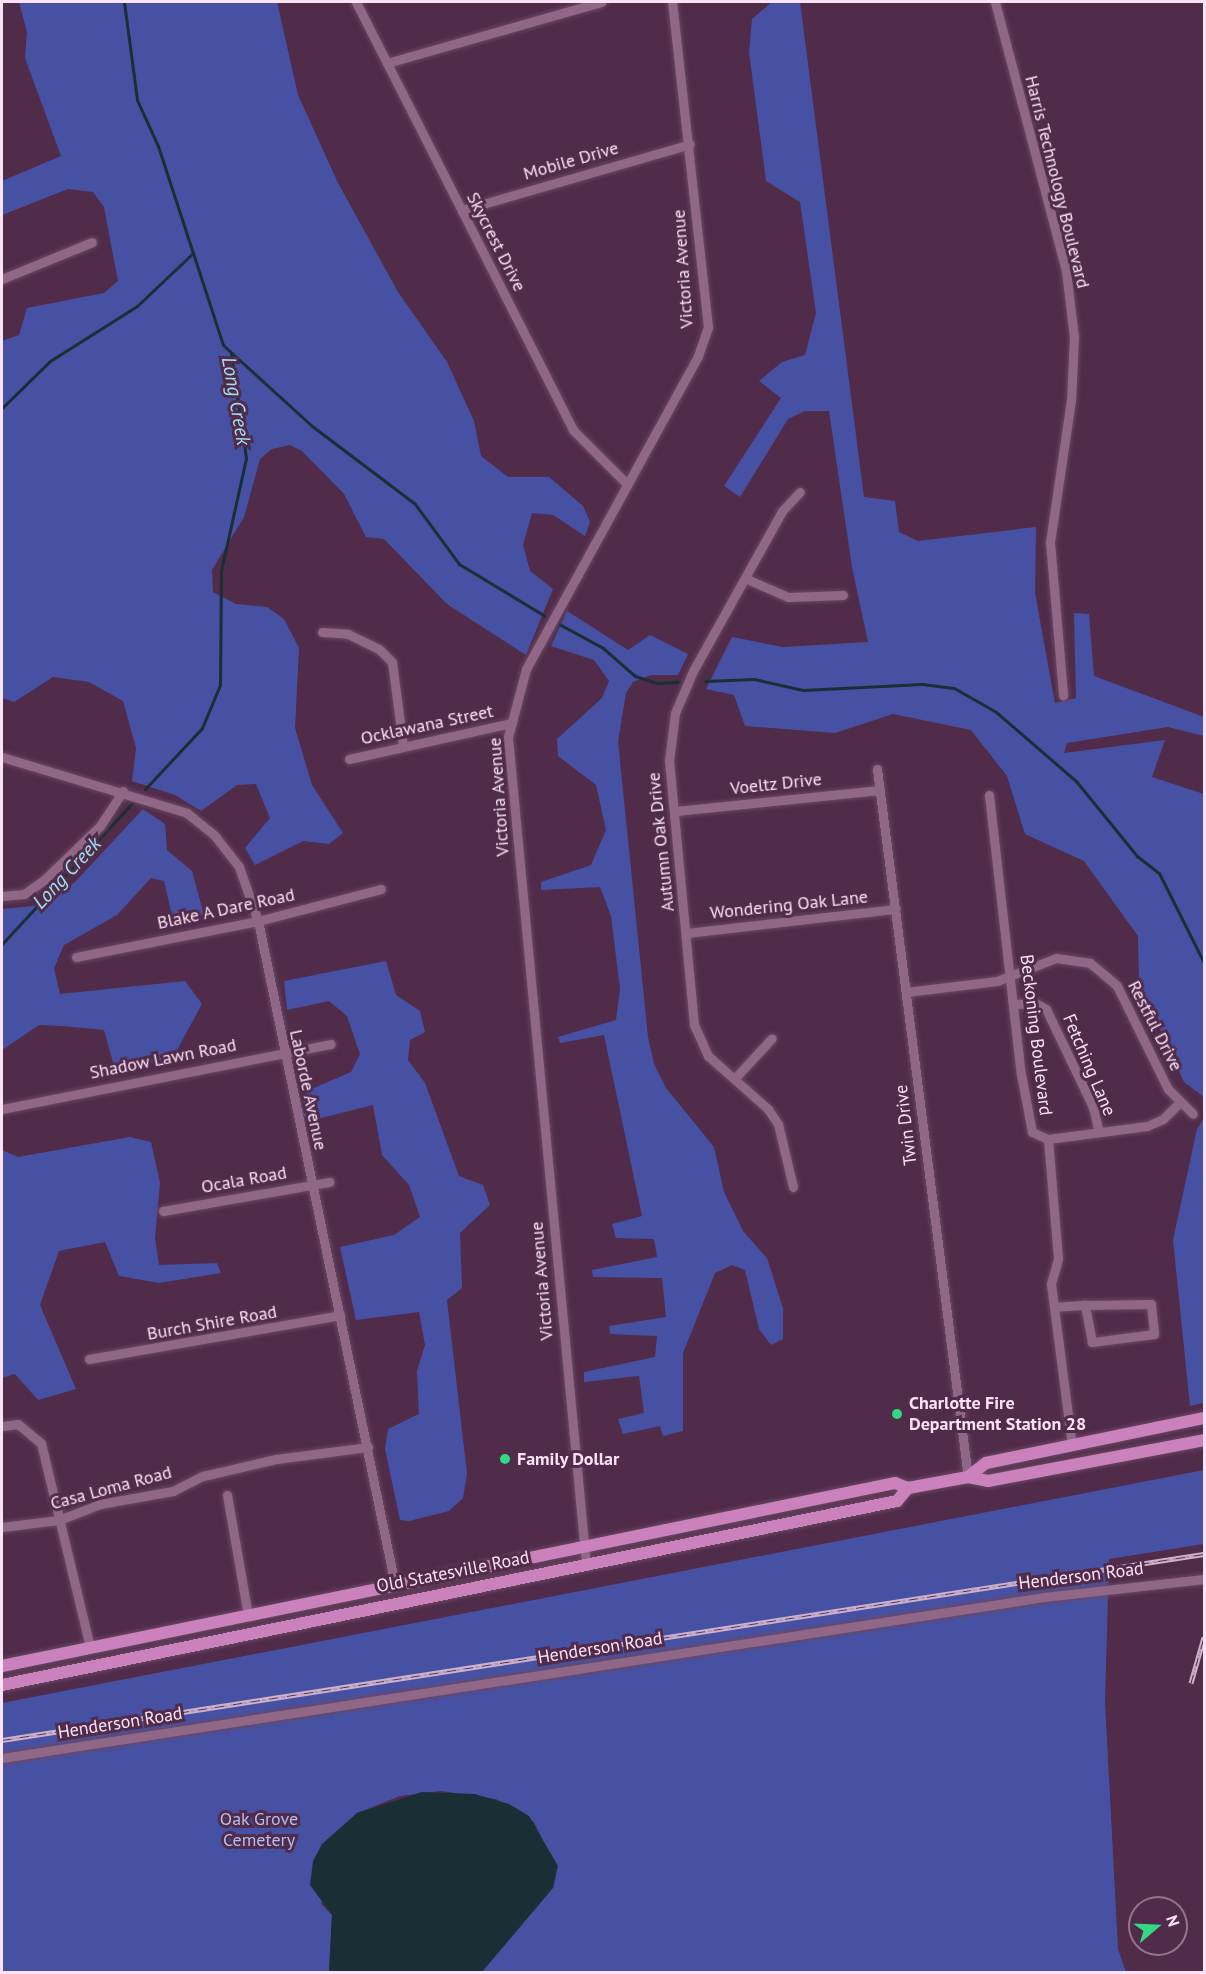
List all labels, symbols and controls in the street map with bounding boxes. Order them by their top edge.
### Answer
street label: Harris Technology Boulevard [1020,73,1094,291]
street label: Mobile Drive [521,137,621,185]
street label: Skycrest Drive [462,189,530,295]
street label: Victoria Avenue [668,209,698,329]
water label: Long Creek [216,355,256,447]
street label: Ocklawana Street [359,700,495,750]
street label: Victoria Avenue [484,737,514,857]
street label: Voeltz Drive [729,768,823,800]
street label: Autumn Oak Drive [643,771,679,913]
water label: Long Creek [28,832,106,914]
street label: Blake A Dare Road [155,884,297,934]
street label: Wondering Oak Lane [709,886,869,924]
street label: Beckoning Boulevard [1015,953,1057,1117]
street label: Restful Drive [1123,977,1187,1075]
street label: Fetching Lane [1058,1011,1120,1119]
street label: Laborde Avenue [285,1027,331,1153]
street label: Shadow Lawn Road [88,1034,238,1084]
street label: Twin Drive [890,1084,922,1166]
street label: Ocala Road [200,1162,288,1198]
street label: Victoria Avenue [526,1220,558,1342]
street label: Burch Shire Road [145,1301,279,1345]
place label: Charlotte Fire Department Station 28 [909,1393,1086,1436]
marker: Charlotte Fire Department Station 28 [890,1407,904,1421]
place label: Family Dollar [517,1448,620,1470]
marker: Family Dollar [498,1452,512,1466]
street label: Casa Loma Road [48,1461,174,1515]
street label: Old Statesville Road [375,1547,531,1597]
street label: Henderson Road [1017,1558,1145,1594]
street label: Henderson Road [536,1627,664,1669]
street label: Henderson Road [56,1702,184,1744]
park label: Oak Grove Cemetery [220,1809,298,1852]
north arrow [1128,1896,1188,1956]
text: N [1162,1913,1184,1929]

